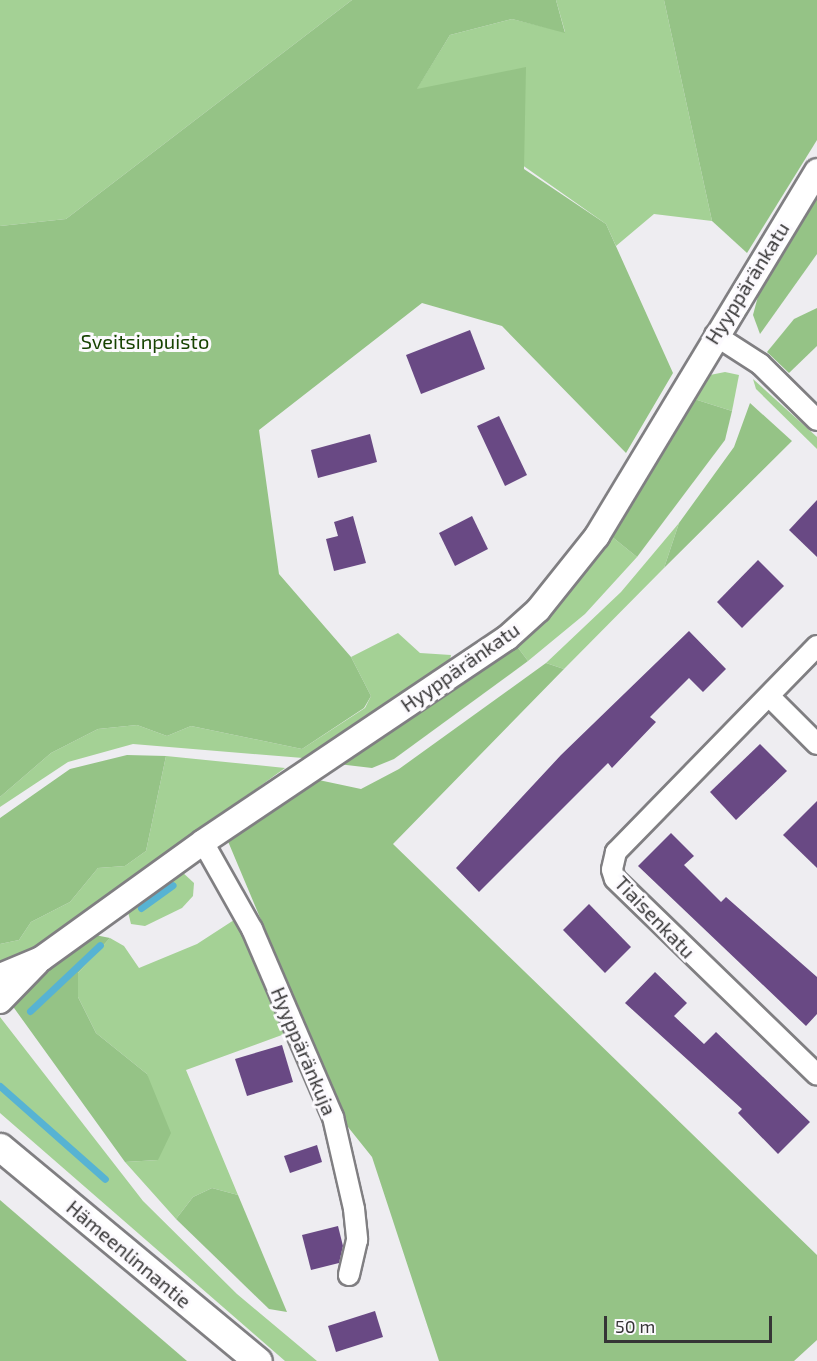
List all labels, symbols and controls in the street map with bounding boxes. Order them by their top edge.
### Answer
street label: Hyyppäränkatu [700,217,794,349]
park label: Sveitsinpuisto [81,329,209,353]
street label: Hyyppäränkatu [396,617,524,717]
street label: Tiaisenkatu [610,871,700,963]
street label: Hyyppäränkuja [266,983,342,1119]
street label: Hämeenlinnantie [62,1195,196,1313]
scale bar [607,1304,775,1342]
text: 50 m [615,1315,655,1337]

